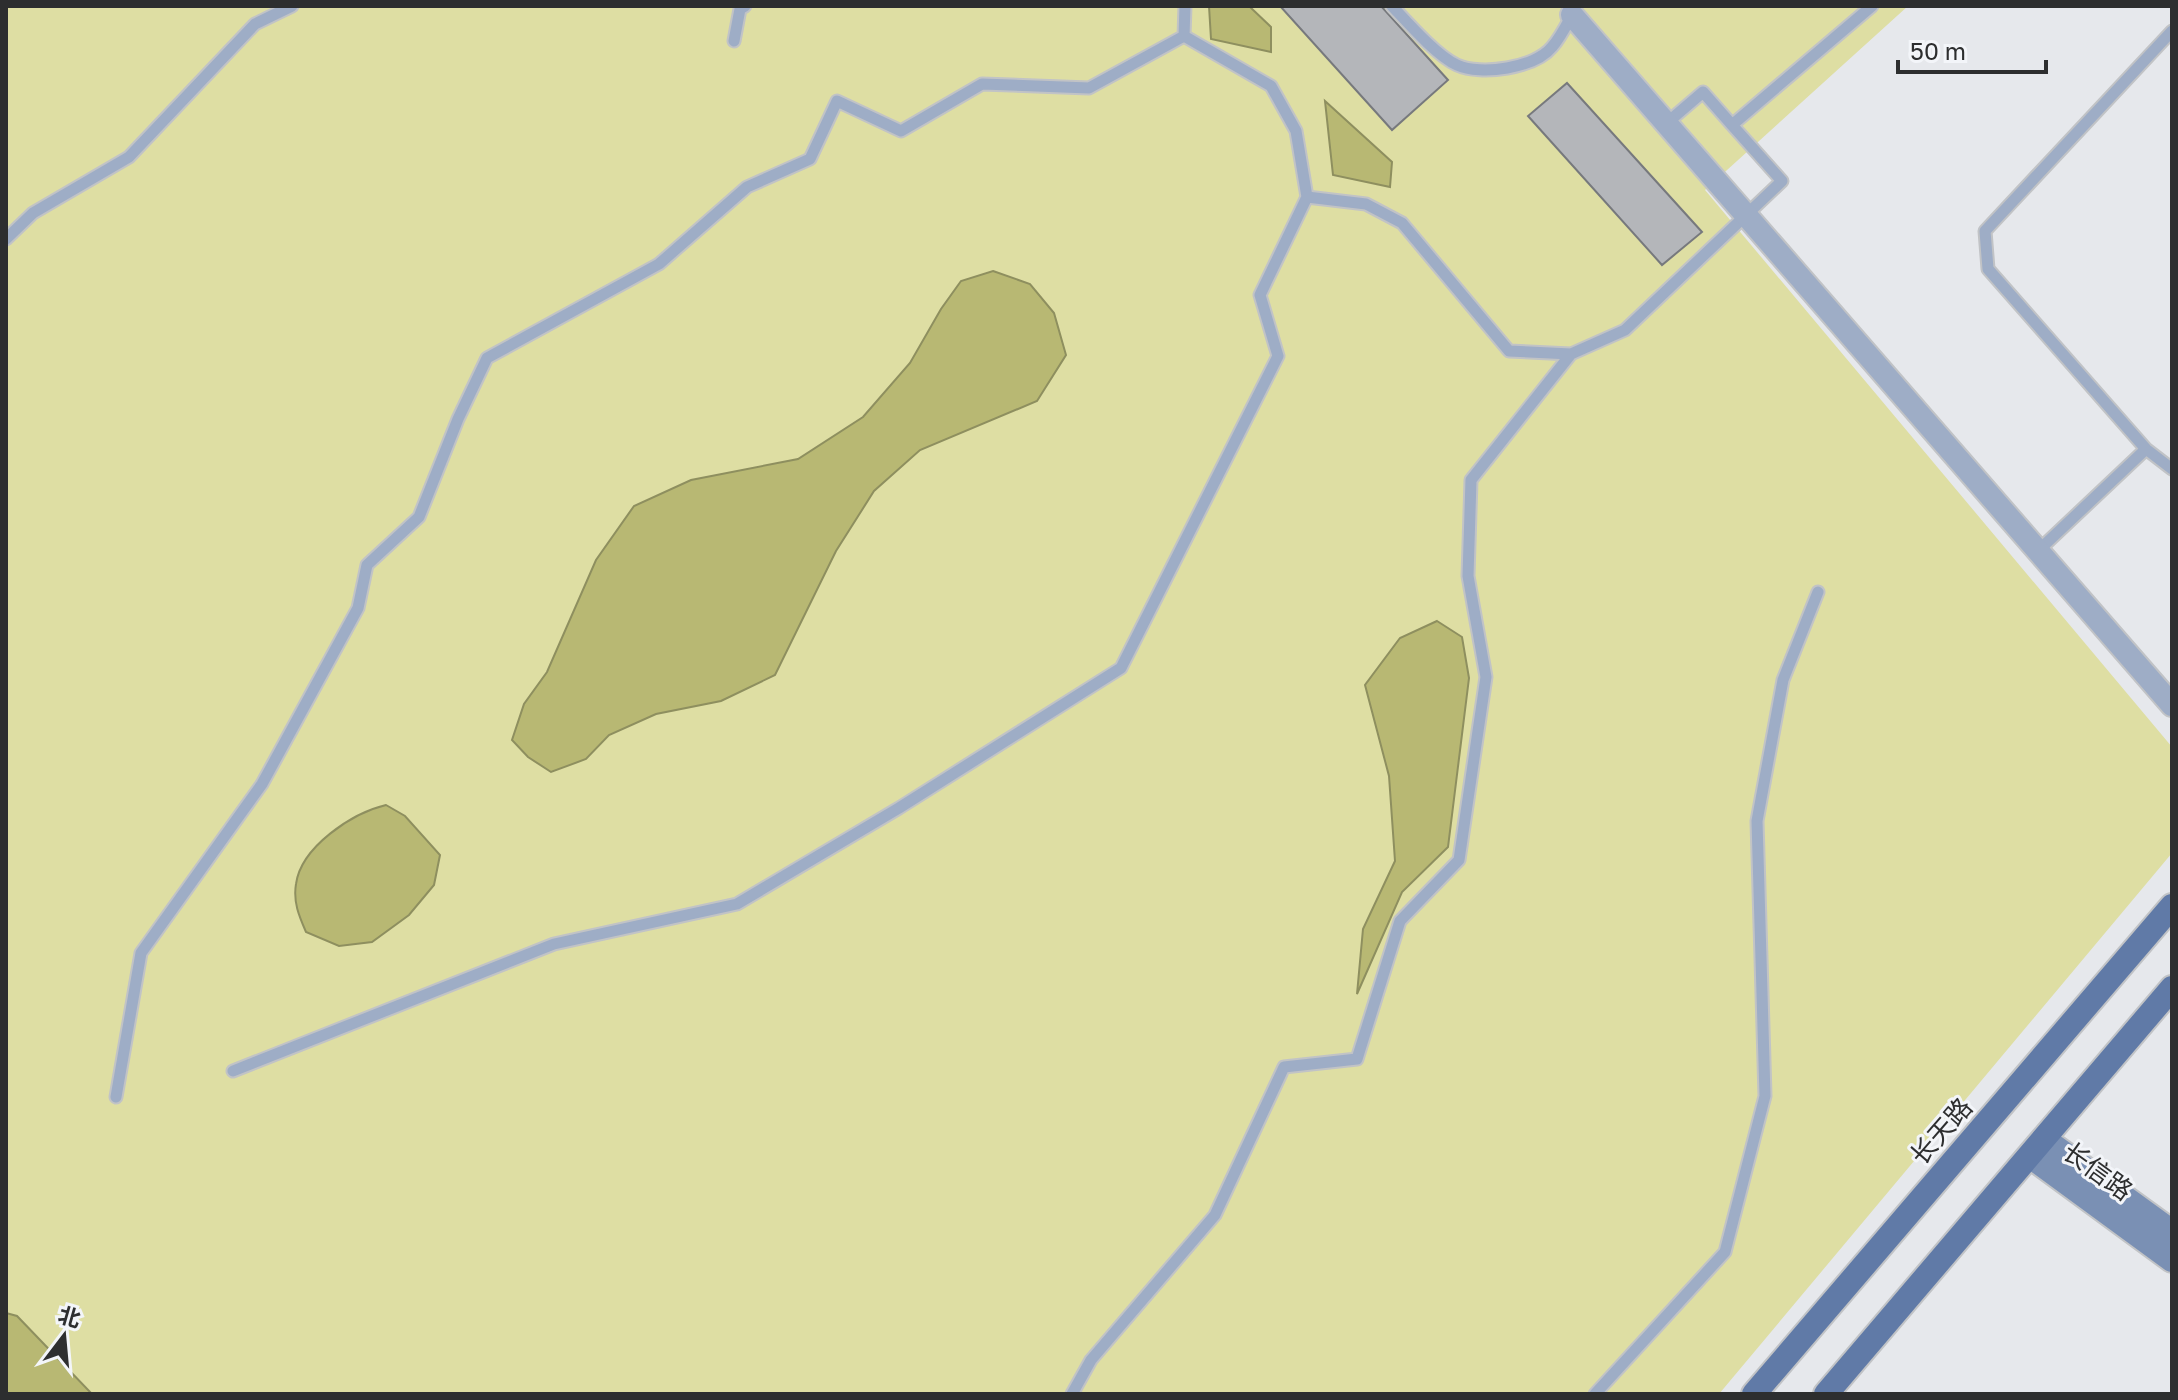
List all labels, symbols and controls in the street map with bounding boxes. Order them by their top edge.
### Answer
scale bar [1898,24,2046,74]
text: 50 m [1910,36,1966,65]
street label: 长天路 [1904,1091,1978,1171]
street label: 长信路 [2057,1136,2139,1206]
north arrow [24,1296,104,1376]
text: 北 [55,1300,84,1332]

